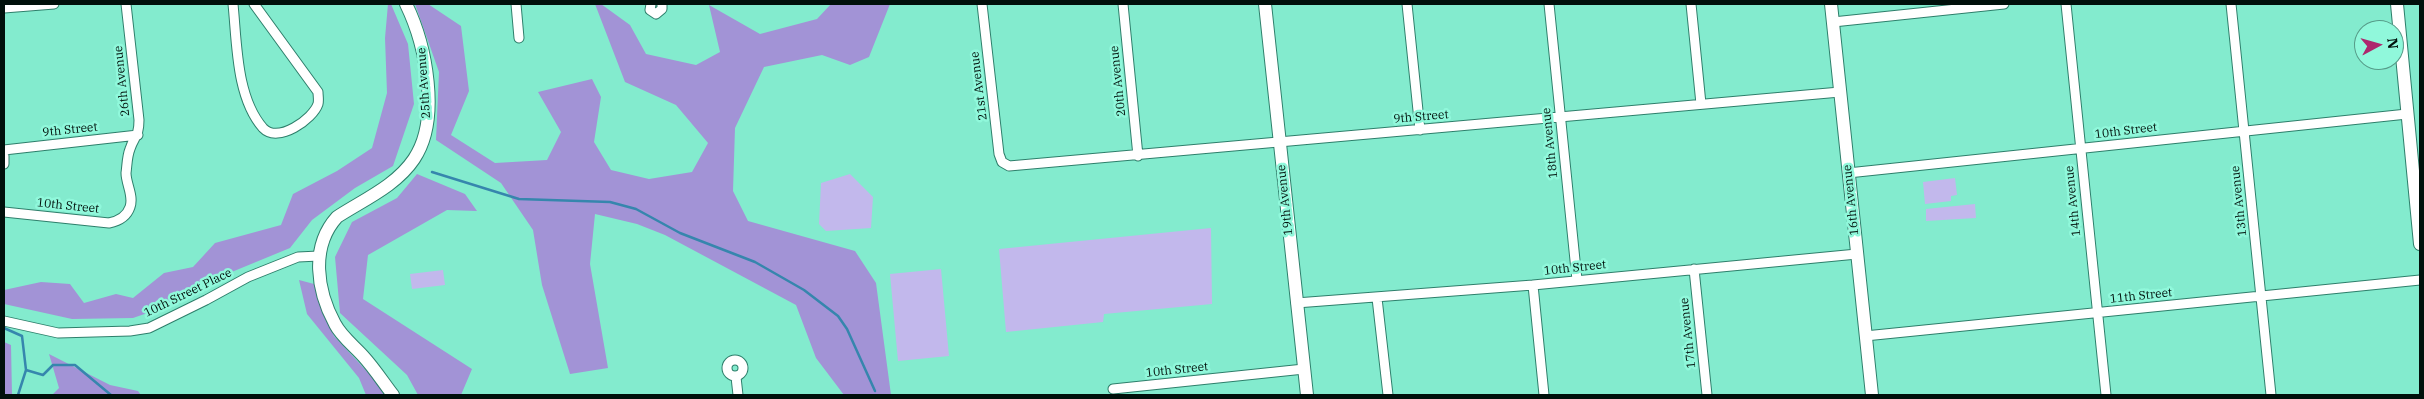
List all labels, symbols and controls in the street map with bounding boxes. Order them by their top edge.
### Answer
north arrow [2354,20,2404,70]
text: N [2383,37,2402,50]
street label: 26th Avenue [111,45,133,117]
street label: 20th Avenue [1107,45,1129,117]
street label: 25th Avenue [414,47,434,119]
street label: 21st Avenue [968,51,990,121]
street label: 9th Street [1393,107,1449,127]
street label: 18th Avenue [1539,107,1561,179]
street label: 9th Street [42,120,98,140]
street label: 10th Street [2094,120,2158,142]
street label: 19th Avenue [1274,164,1296,236]
street label: 16th Avenue [1840,164,1862,236]
street label: 14th Avenue [2062,165,2084,237]
street label: 13th Avenue [2228,165,2250,237]
street label: 10th Street [36,196,100,216]
street label: 10th Street [1543,258,1607,278]
street label: 10th Street Place [142,266,234,320]
street label: 11th Street [2109,286,2173,306]
street label: 17th Avenue [1677,297,1699,369]
street label: 10th Street [1145,360,1209,380]

